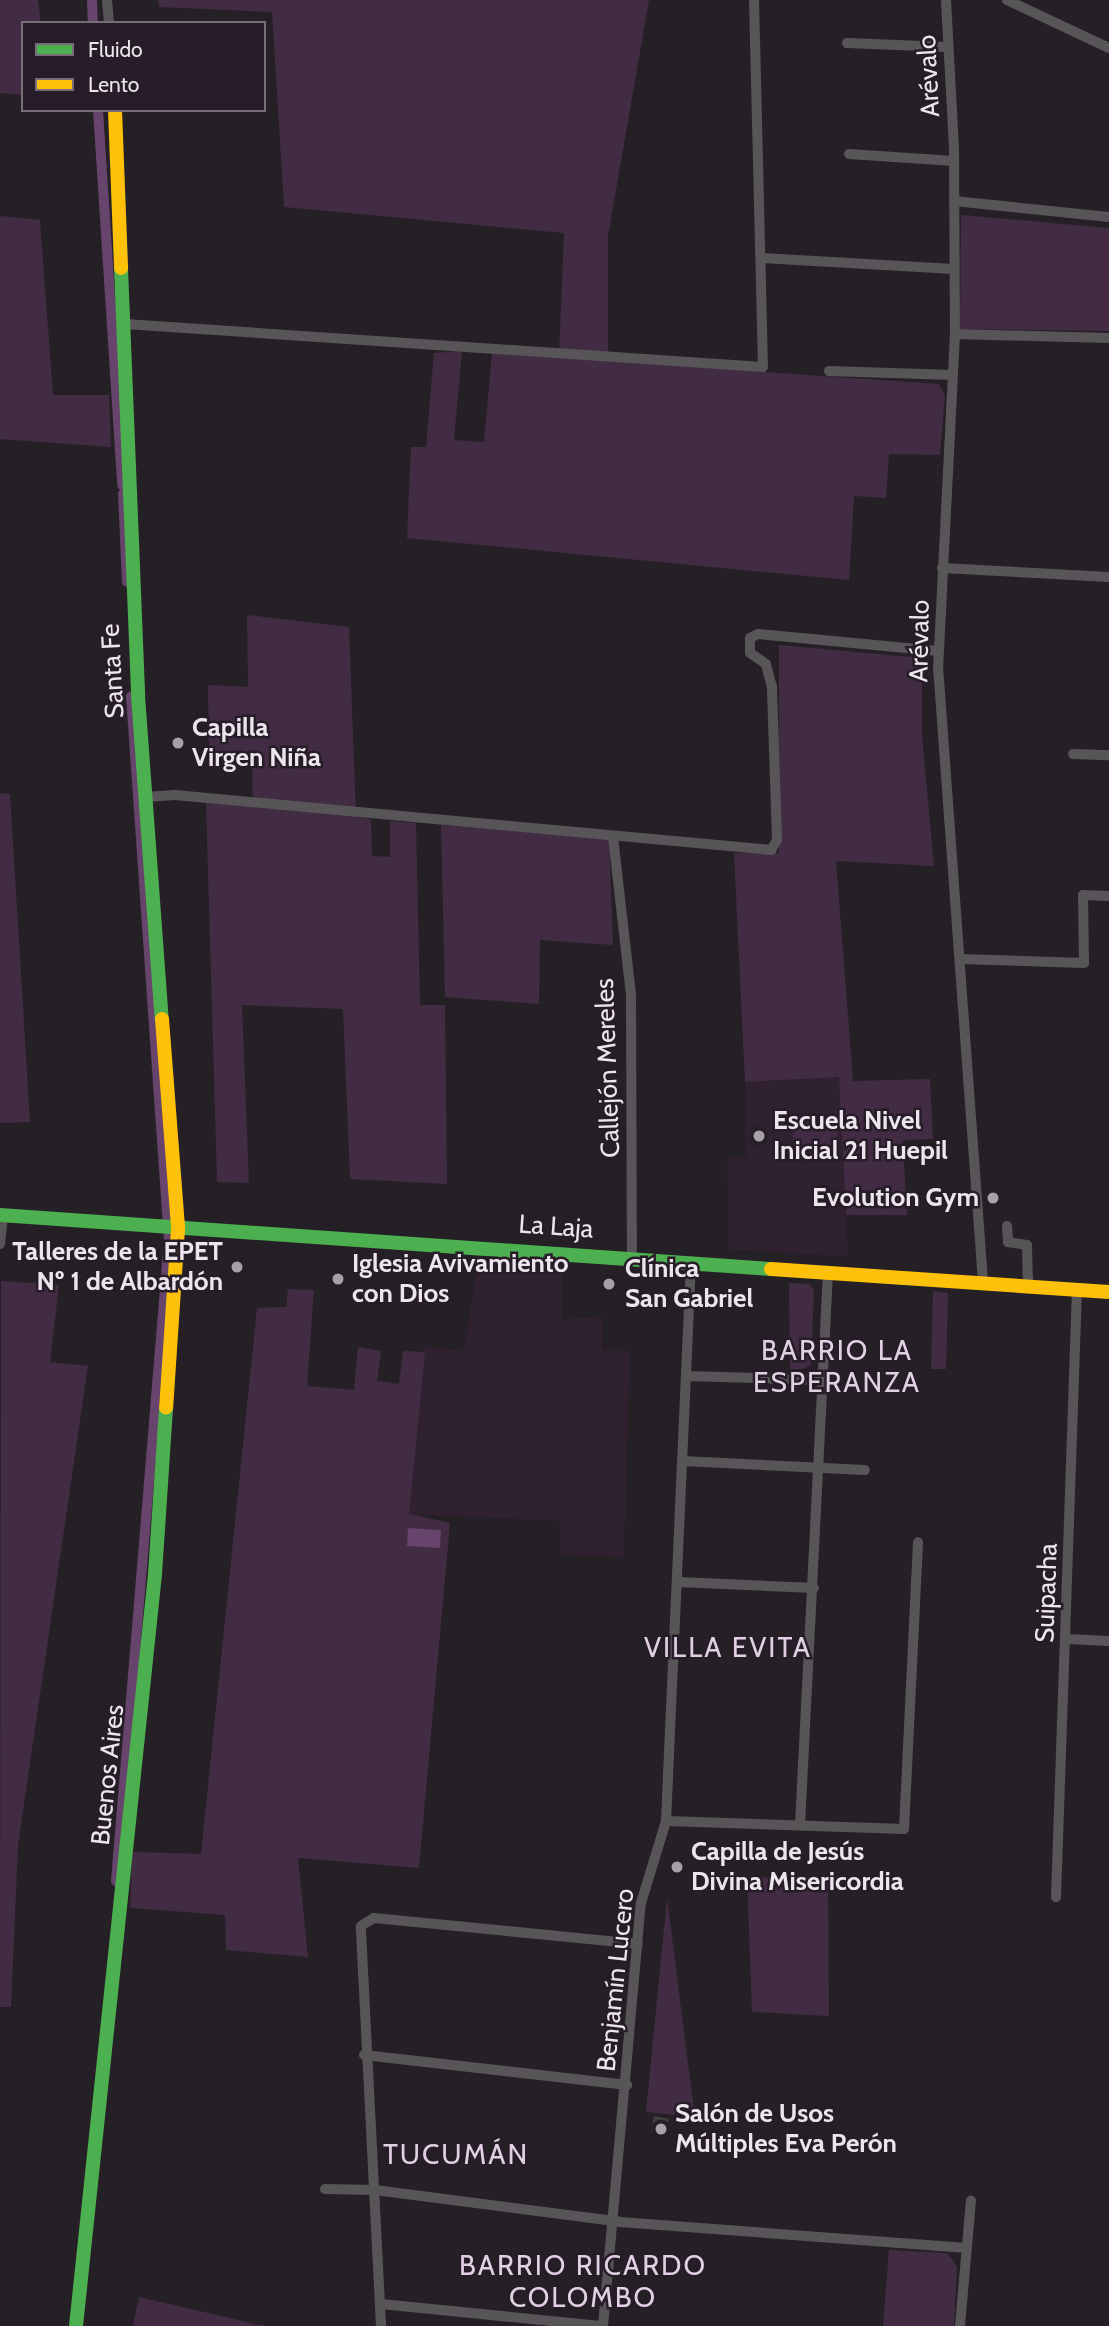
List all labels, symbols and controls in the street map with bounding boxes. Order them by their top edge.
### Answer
legend [21,21,266,112]
street label: Arévalo [911,34,947,118]
text: Fluido [88,37,143,62]
text: Lento [88,72,139,97]
street label: Arévalo [904,599,936,683]
street label: Santa Fe [95,623,131,719]
place label: Capilla Virgen Niña [192,712,321,774]
marker: Capilla Virgen Niña [170,735,186,751]
street label: Callejón Mereles [589,978,627,1158]
place label: Escuela Nivel Inicial 21 Huepil [773,1105,948,1166]
marker: Escuela Nivel Inicial 21 Huepil [751,1128,767,1144]
place label: Evolution Gym [812,1182,979,1214]
marker: Evolution Gym [985,1190,1001,1206]
street label: La Laja [518,1209,594,1245]
place label: Talleres de la EPET Nº 1 de Albardón [12,1236,223,1298]
place label: Iglesia Avivamiento con Dios [352,1248,568,1310]
place label: Clínica San Gabriel [625,1253,753,1314]
marker: Talleres de la EPET Nº 1 de Albardón [229,1259,245,1275]
marker: Iglesia Avivamiento con Dios [330,1271,346,1287]
marker: Clínica San Gabriel [599,1274,619,1294]
district label: BARRIO LA ESPERANZA [754,1333,920,1399]
street label: Suipacha [1030,1543,1064,1643]
district label: VILLA EVITA [645,1630,811,1664]
street label: Buenos Aires [85,1703,131,1847]
place label: Capilla de Jesús Divina Misericordia [691,1836,904,1898]
marker: Capilla de Jesús Divina Misericordia [669,1859,685,1875]
street label: Benjamín Lucero [591,1887,641,2073]
place label: Salón de Usos Múltiples Eva Perón [675,2098,897,2160]
marker: Salón de Usos Múltiples Eva Perón [653,2121,669,2137]
district label: TUCUMÁN [384,2137,528,2171]
district label: BARRIO RICARDO COLOMBO [461,2248,705,2314]

